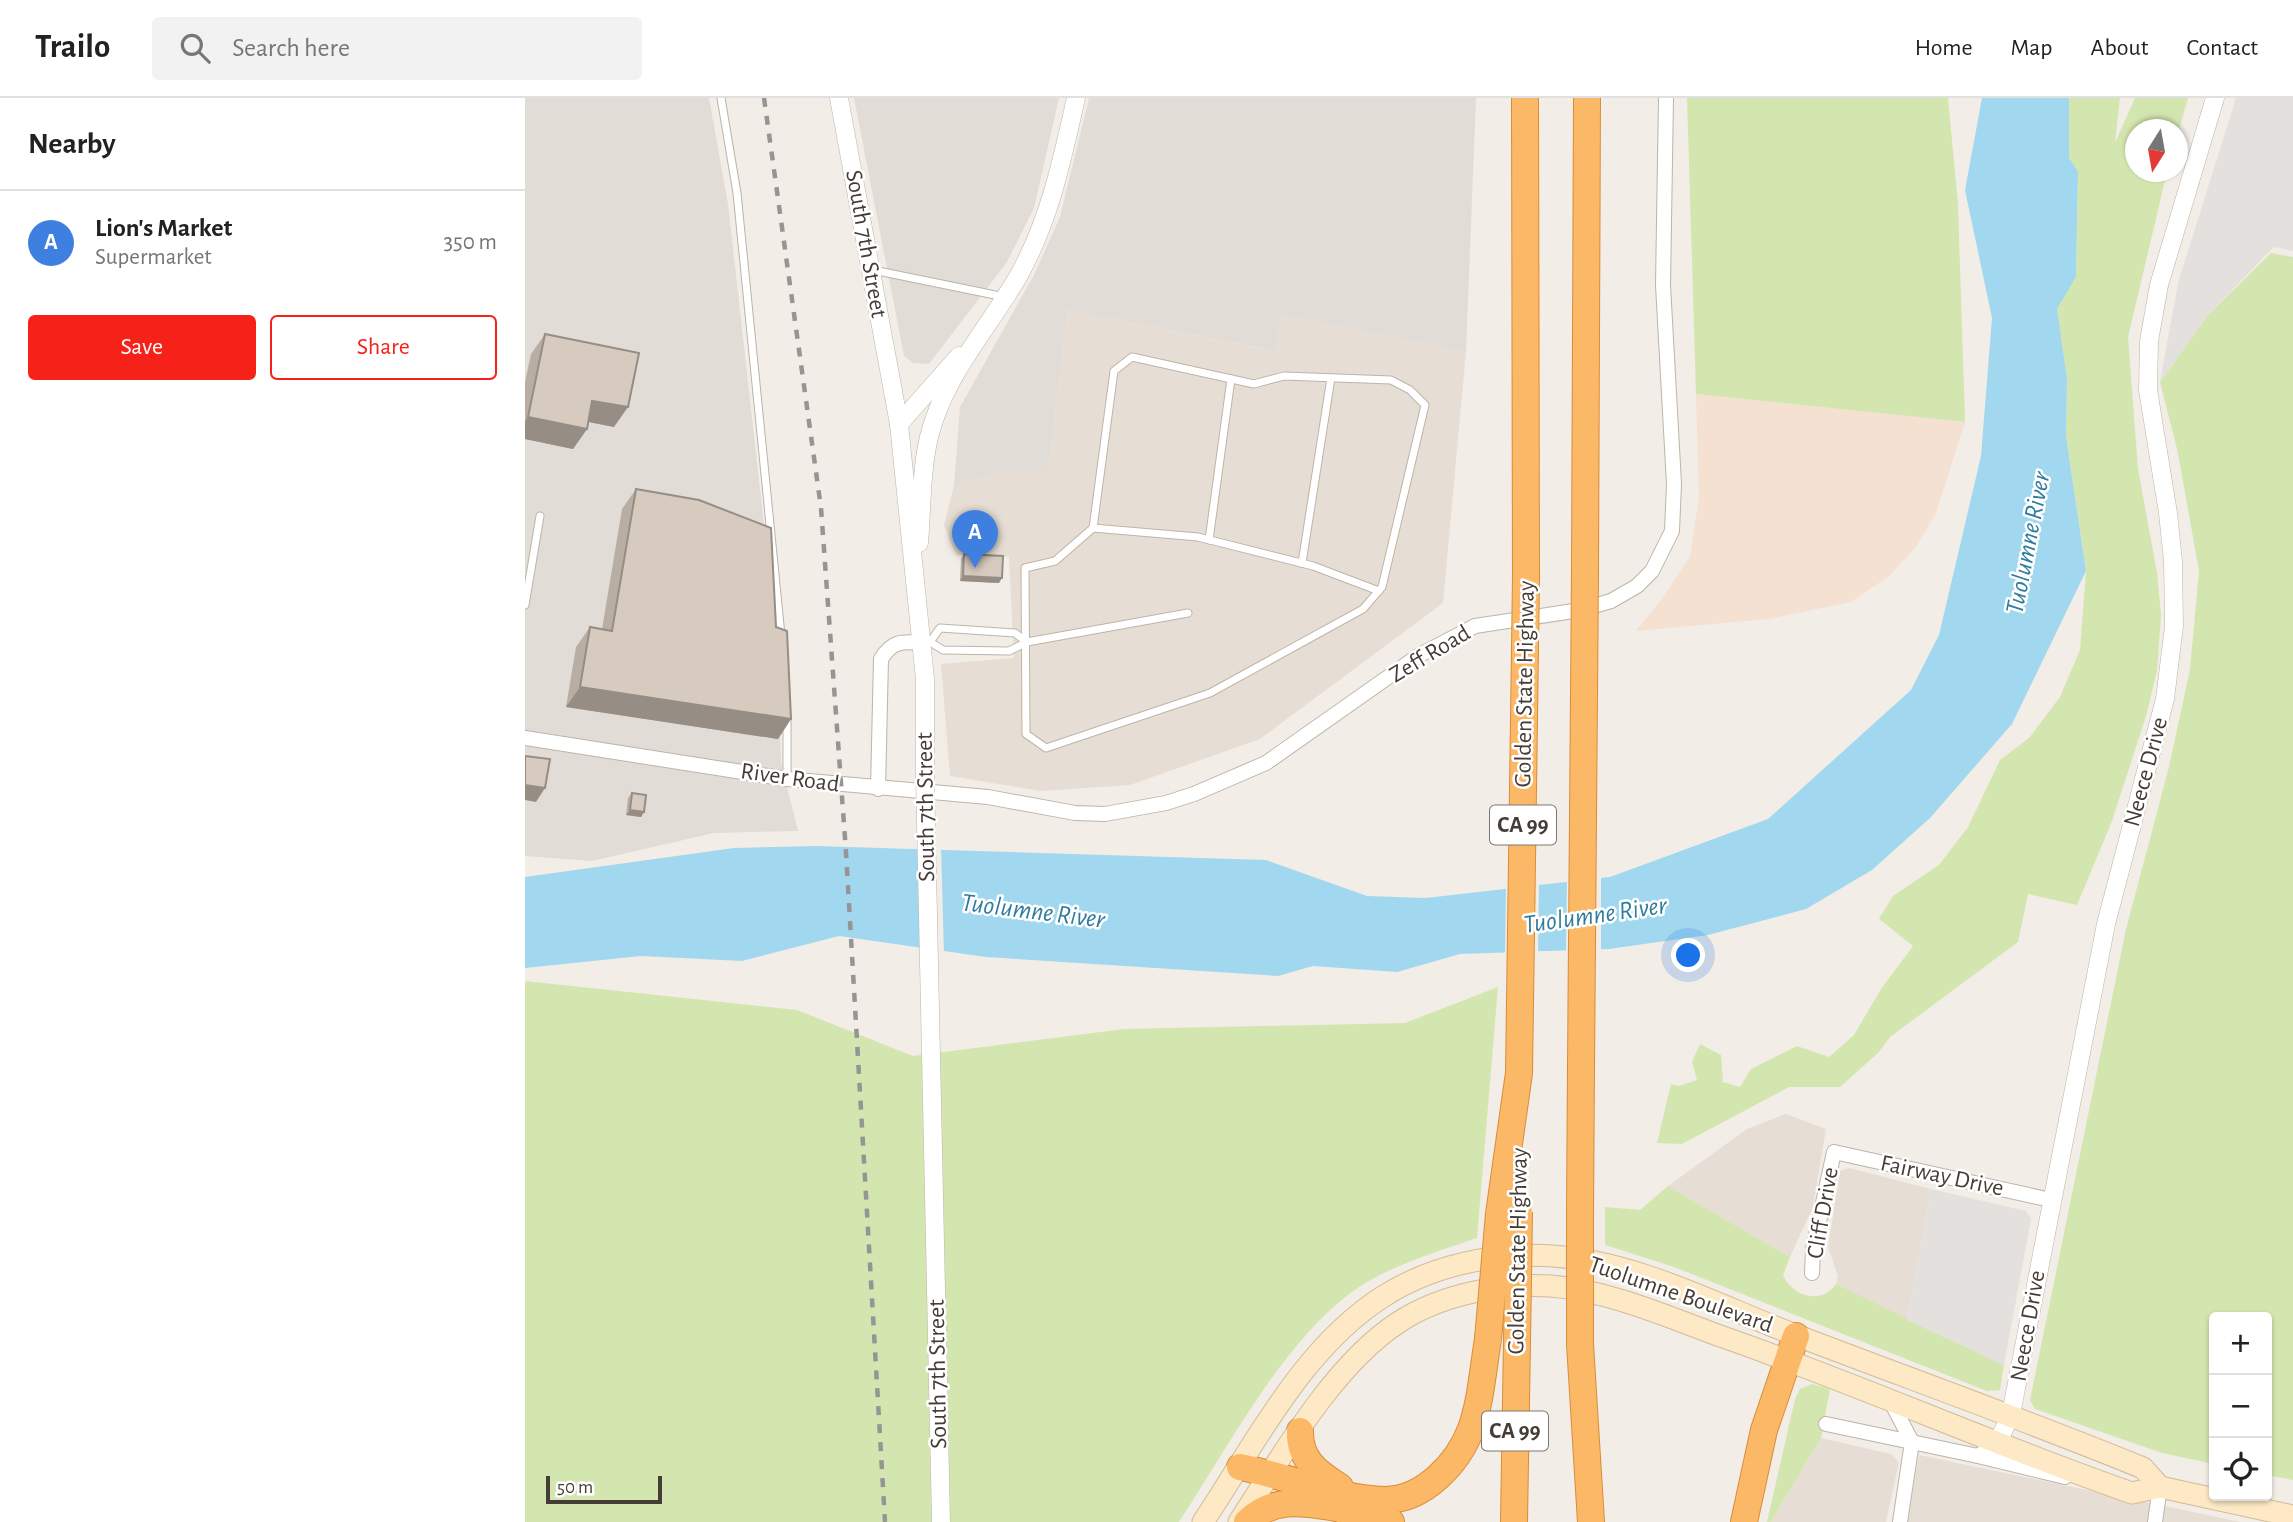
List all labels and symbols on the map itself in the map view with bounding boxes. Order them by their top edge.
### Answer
north arrow [2125,119,2188,182]
street label: South 7th Street [841,168,891,320]
water label: Tuolumne River [2001,468,2055,616]
pin: A [952,510,998,568]
street label: Golden State Highway [1511,580,1539,788]
street label: Zeff Road [1386,621,1474,687]
street label: Neece Drive [2120,715,2172,829]
street label: South 7th Street [913,732,939,882]
street label: River Road [739,759,841,797]
road number: CA 99 [1490,806,1556,845]
water label: Tuolumne River [960,889,1108,933]
water label: Tuolumne River [1522,892,1670,938]
your location [1671,938,1705,972]
street label: Golden State Highway [1504,1147,1532,1355]
street label: Fairway Drive [1878,1151,2006,1201]
street label: Cliff Drive [1803,1165,1843,1261]
street label: Tuolumne Boulevard [1586,1252,1776,1338]
street label: Neece Drive [2006,1269,2050,1383]
street label: South 7th Street [925,1299,951,1449]
road number: CA 99 [1482,1412,1548,1450]
scale bar [546,1473,661,1505]

